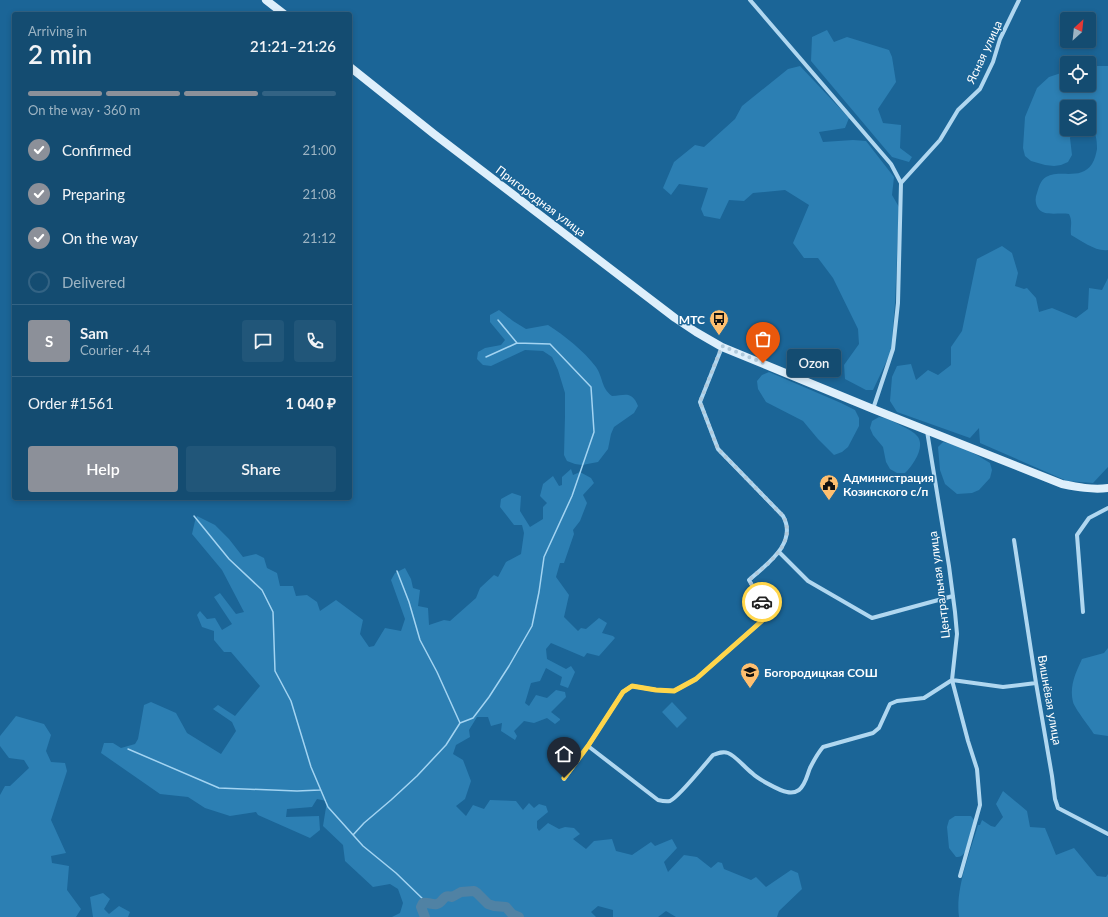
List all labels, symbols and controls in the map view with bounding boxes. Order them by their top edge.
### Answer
north arrow [1060,12,1096,48]
map controls [1060,12,1096,136]
street label: Ясная улица [962,18,1005,87]
text: Arriving in [28,23,87,39]
text: 21:21–21:26 [250,37,336,55]
text: 2 min [28,38,92,70]
button: locate [1060,56,1096,92]
button: layers [1060,100,1096,136]
text: On the way · 360 m [28,102,140,118]
icon: check [28,139,50,161]
text: Confirmed [62,141,131,159]
text: 21:00 [303,142,336,158]
street label: Пригородная улица [493,162,589,240]
icon: check [28,183,50,205]
text: Preparing [62,185,125,203]
text: 21:08 [303,186,336,202]
icon: check [28,227,50,249]
text: On the way [62,229,138,247]
text: 21:12 [303,230,336,246]
text: Delivered [62,273,125,291]
bus stop icon: МТС [708,308,730,336]
place label: МТС [679,312,705,327]
button: chat [242,320,284,362]
button: phone [294,320,336,362]
pin [746,322,780,363]
text: Sam [80,324,108,342]
icon: bag [752,328,774,350]
text: S [45,332,53,350]
text: Courier · 4.4 [80,342,151,358]
callout: Ozon [787,349,841,377]
text: Ozon [799,355,829,371]
text: Order #1561 [28,394,114,412]
text: 1 040 ₽ [285,394,336,412]
button: Help [28,446,178,492]
button: Share [186,446,336,492]
place label: Администрация Козинского с/п [842,470,934,499]
public building icon: Администрация Козинского с/п [818,473,840,501]
street label: Центральная улица [925,530,953,640]
courier [742,582,782,622]
icon: car [751,591,773,613]
street label: Вишнёвая улица [1035,654,1065,746]
school or university icon: Богородицкая СОШ [739,661,761,689]
place label: Богородицкая СОШ [764,665,878,680]
pin [547,737,581,778]
icon: home [553,743,575,765]

